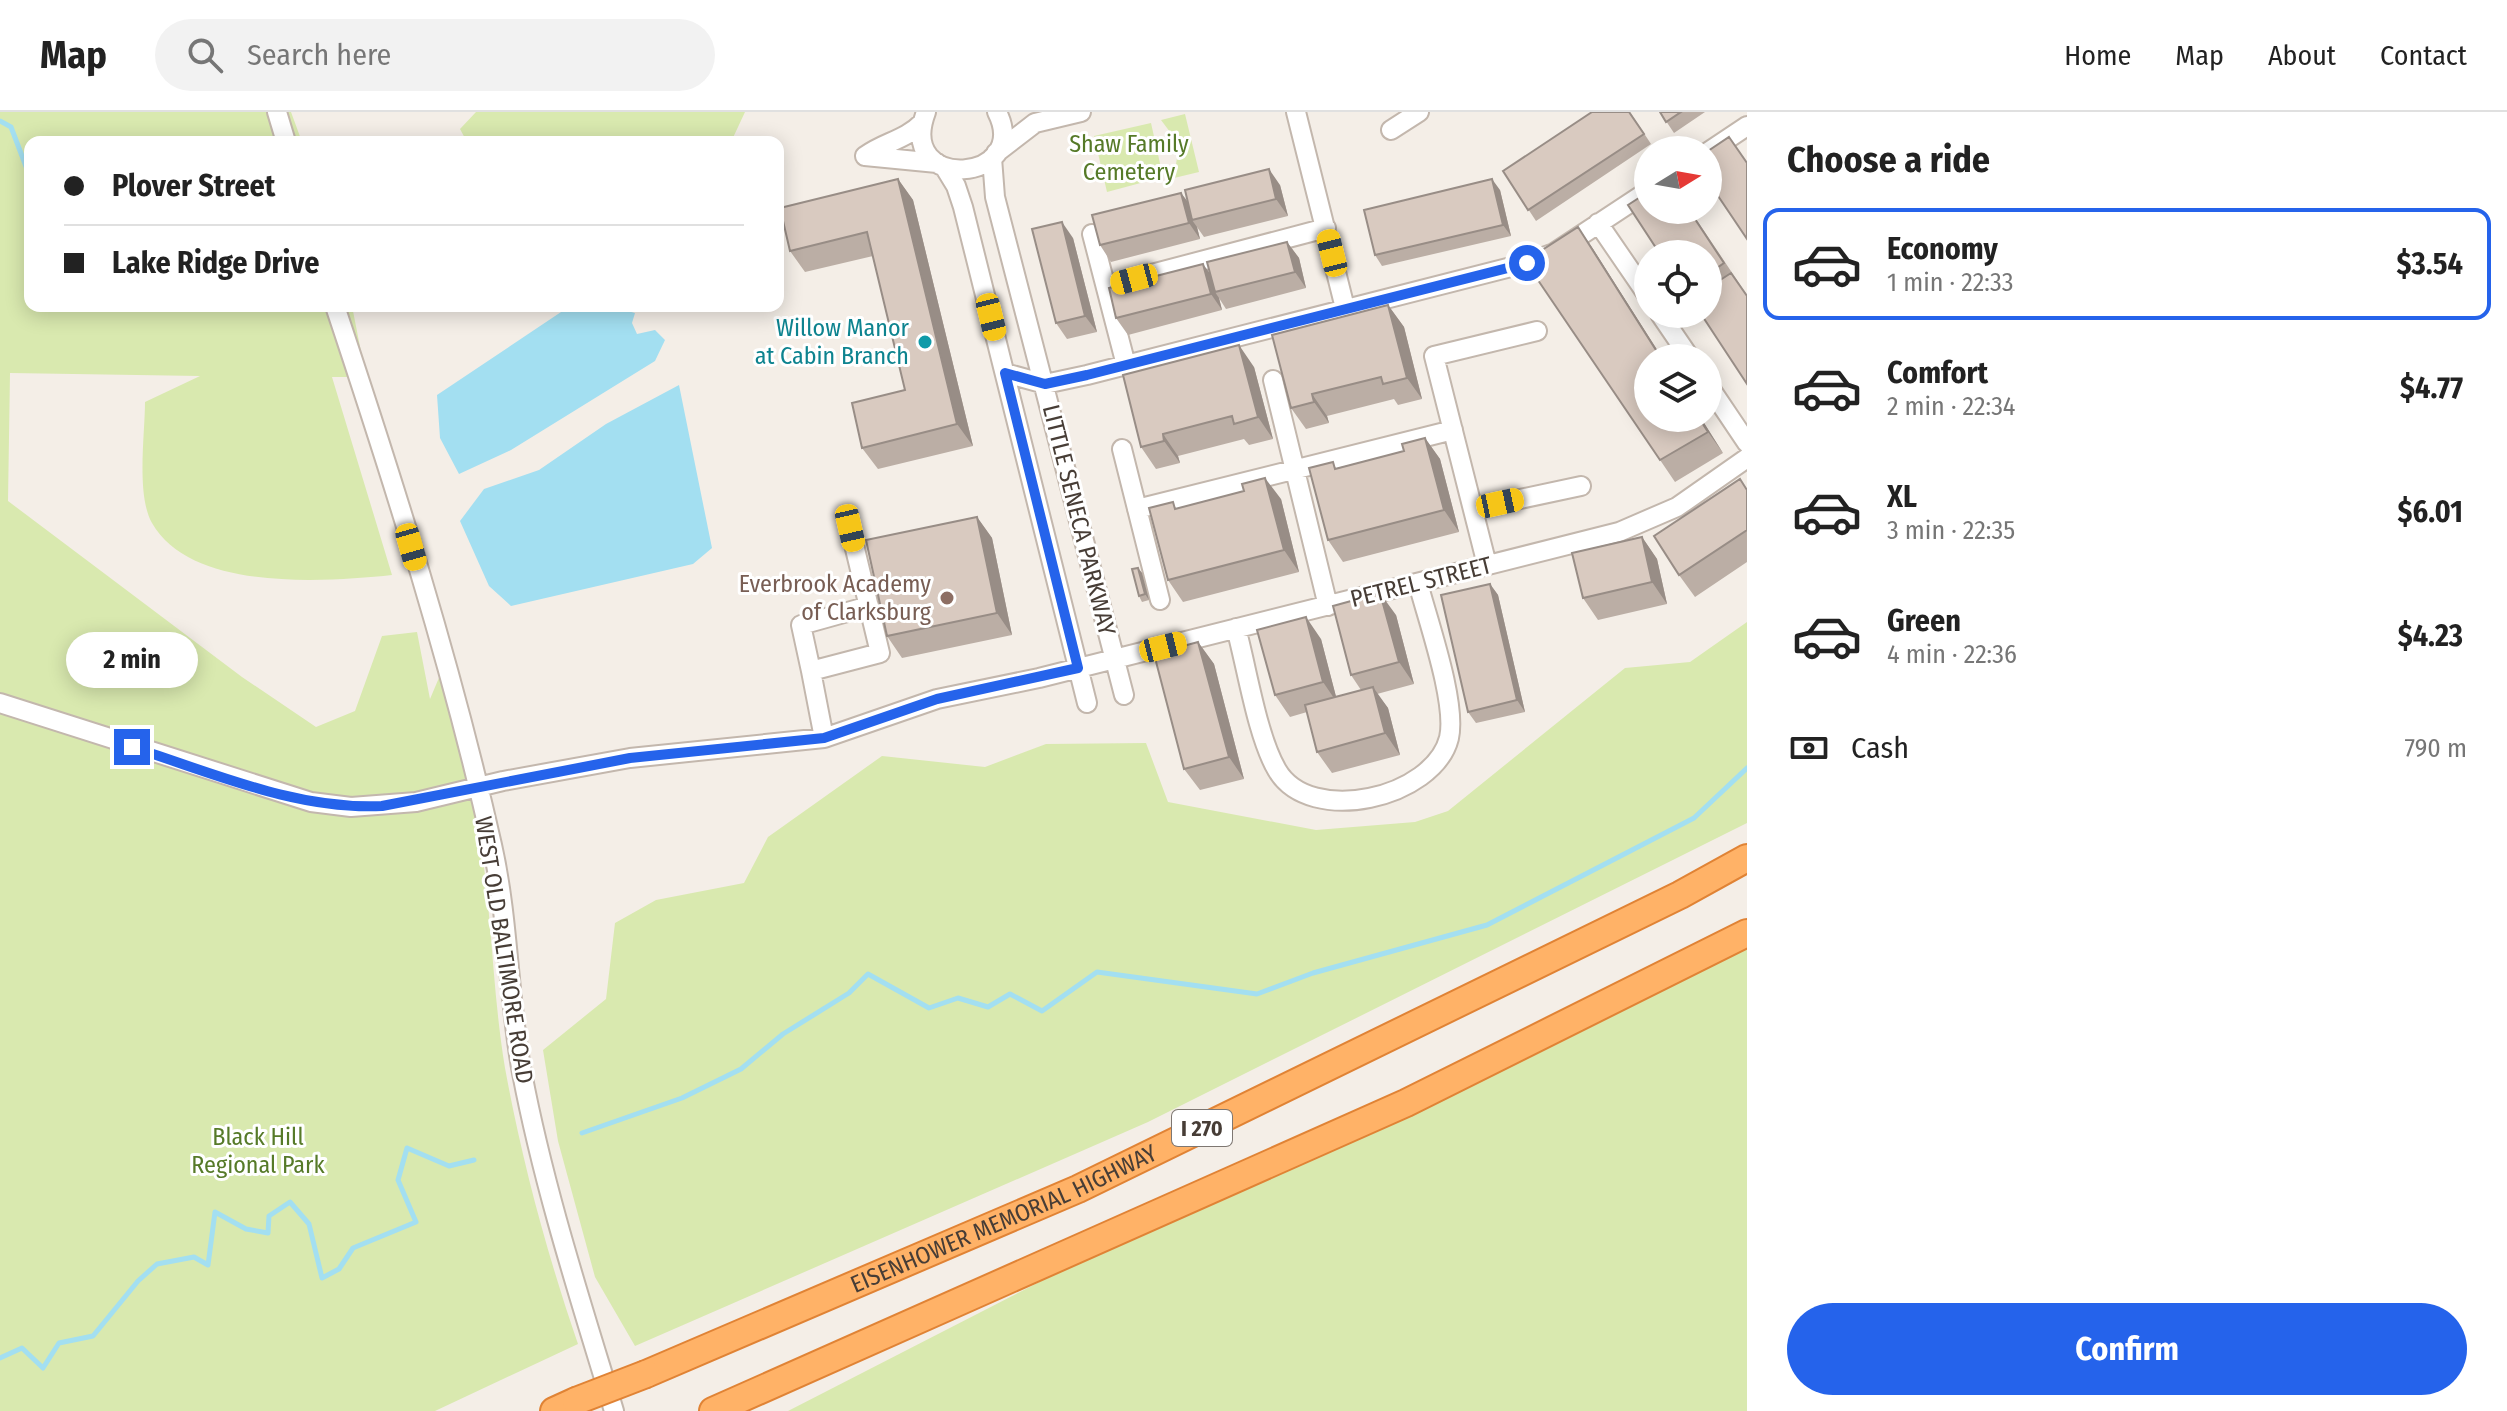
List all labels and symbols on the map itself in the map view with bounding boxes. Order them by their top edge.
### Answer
park label: Shaw Family Cemetery [1069,130,1189,186]
north arrow [1634,136,1722,224]
car [1315,227,1349,279]
route start [1509,245,1545,281]
car [1108,261,1160,297]
car [974,291,1008,343]
place label: Willow Manor at Cabin Branch [755,314,910,370]
marker: Willow Manor at Cabin Branch [916,333,934,351]
street label: LITTLE SENECA PARKWAY [1037,402,1121,638]
car [1474,486,1526,520]
car [833,502,867,554]
car [393,521,429,573]
street label: PETREL STREET [1347,551,1495,613]
place label: Everbrook Academy of Clarksburg [739,570,932,626]
marker: Everbrook Academy of Clarksburg [938,589,956,607]
car [1137,630,1189,664]
callout: 2 min [66,631,198,687]
route end [114,729,150,765]
street label: WEST OLD BALTIMORE ROAD [469,814,539,1086]
road number: I 270 [1172,1110,1232,1146]
park label: Black Hill Regional Park [191,1123,325,1179]
street label: EISENHOWER MEMORIAL HIGHWAY [846,1139,1162,1299]

